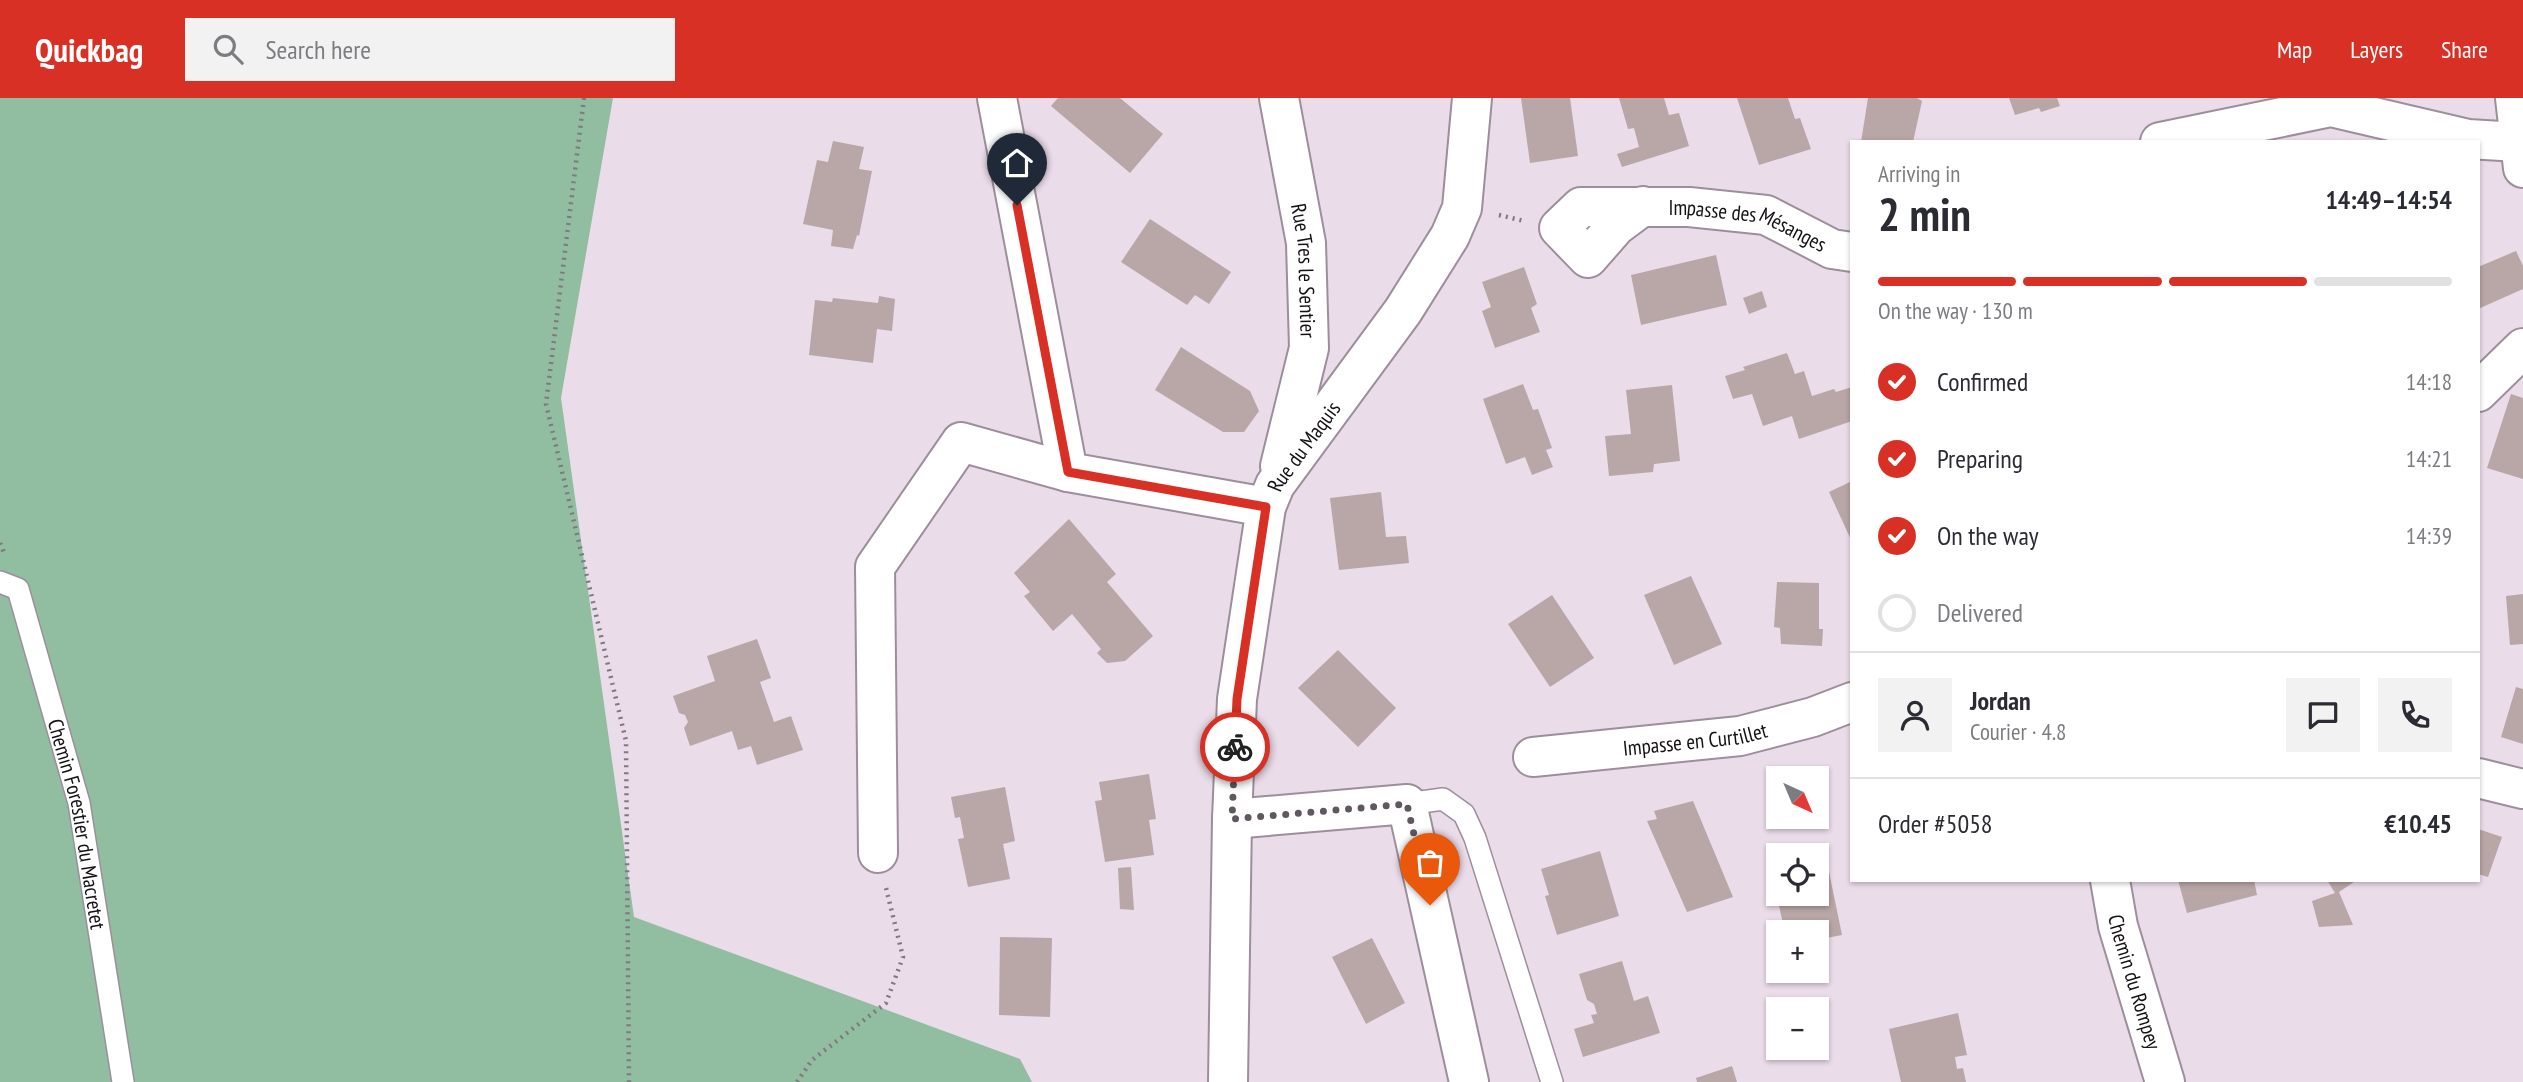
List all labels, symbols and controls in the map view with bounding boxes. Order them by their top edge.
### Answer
search box [185,18,675,81]
text: Quickbag [35,28,143,71]
icon: search [209,30,247,68]
text: Search here [265,33,371,66]
text: Map [2277,34,2312,65]
text: Layers [2350,34,2403,65]
text: Share [2441,34,2488,65]
pin [987,133,1047,205]
icon: home [998,144,1036,182]
text: Arriving in [1878,159,1960,188]
text: 14:49–14:54 [2325,183,2452,216]
text: 2 min [1878,184,1971,244]
street label: Impasse des Mésanges [1668,193,1831,257]
street label: Rue Tres le Sentier [1285,201,1322,339]
text: On the way · 130 m [1878,296,2033,325]
icon: check [1878,363,1916,401]
text: Confirmed [1937,365,2028,398]
text: 14:18 [2406,367,2452,396]
street label: Rue du Maquis [1260,395,1346,495]
icon: check [1878,440,1916,478]
text: Preparing [1937,442,2023,475]
text: 14:21 [2406,444,2452,473]
icon: check [1878,517,1916,555]
text: On the way [1937,519,2039,552]
text: 14:39 [2406,521,2452,550]
text: Delivered [1937,596,2023,629]
button: person [1878,678,1952,752]
button: chat [2286,678,2360,752]
button: phone [2378,678,2452,752]
text: Jordan [1970,684,2031,717]
courier [1200,712,1270,782]
street label: Chemin Forestier du Macretet [42,716,112,931]
street label: Impasse en Curtillet [1622,716,1770,761]
text: Courier · 4.8 [1970,717,2066,746]
icon: bike [1216,728,1254,766]
north arrow [1766,766,1829,830]
map controls [1766,766,1829,1060]
text: Order #5058 [1878,807,1993,840]
text: €10.45 [2384,807,2452,840]
pin [1400,833,1460,905]
button: locate [1766,843,1829,906]
icon: bag [1411,844,1449,882]
street label: Chemin du Rompey [2103,912,2168,1053]
button: + [1766,920,1829,983]
button: − [1766,997,1829,1060]

